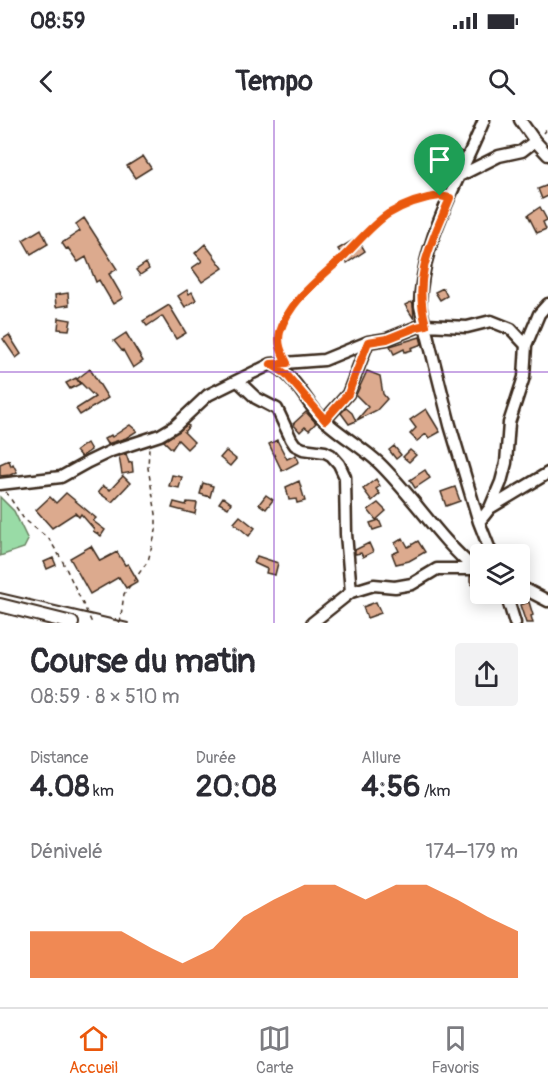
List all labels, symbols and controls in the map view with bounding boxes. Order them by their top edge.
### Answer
text: 08:59 [30,7,85,35]
icon: back [30,65,63,98]
text: Tempo [235,65,313,98]
icon: search [485,65,518,98]
pin [414,134,465,196]
icon: arrive [423,143,456,176]
map controls [470,544,530,604]
button: layers [470,544,530,604]
text: Course du matin [30,641,256,682]
button: share [455,643,518,706]
text: 08:59 · 8 × 510 m [30,684,180,709]
text: Distance [30,748,89,768]
text: Durée [196,748,236,768]
text: Allure [361,748,401,768]
text: 4.08 [30,768,90,805]
text: 20:08 [196,768,277,805]
text: 4:56 [361,768,420,805]
text: km [90,781,114,801]
text: /km [420,781,451,801]
text: Dénivelé [30,839,103,864]
text: 174–179 m [425,839,518,864]
tab: Accueil [69,1022,118,1078]
tab: Carte [256,1022,293,1078]
tab: Favoris [431,1022,479,1078]

